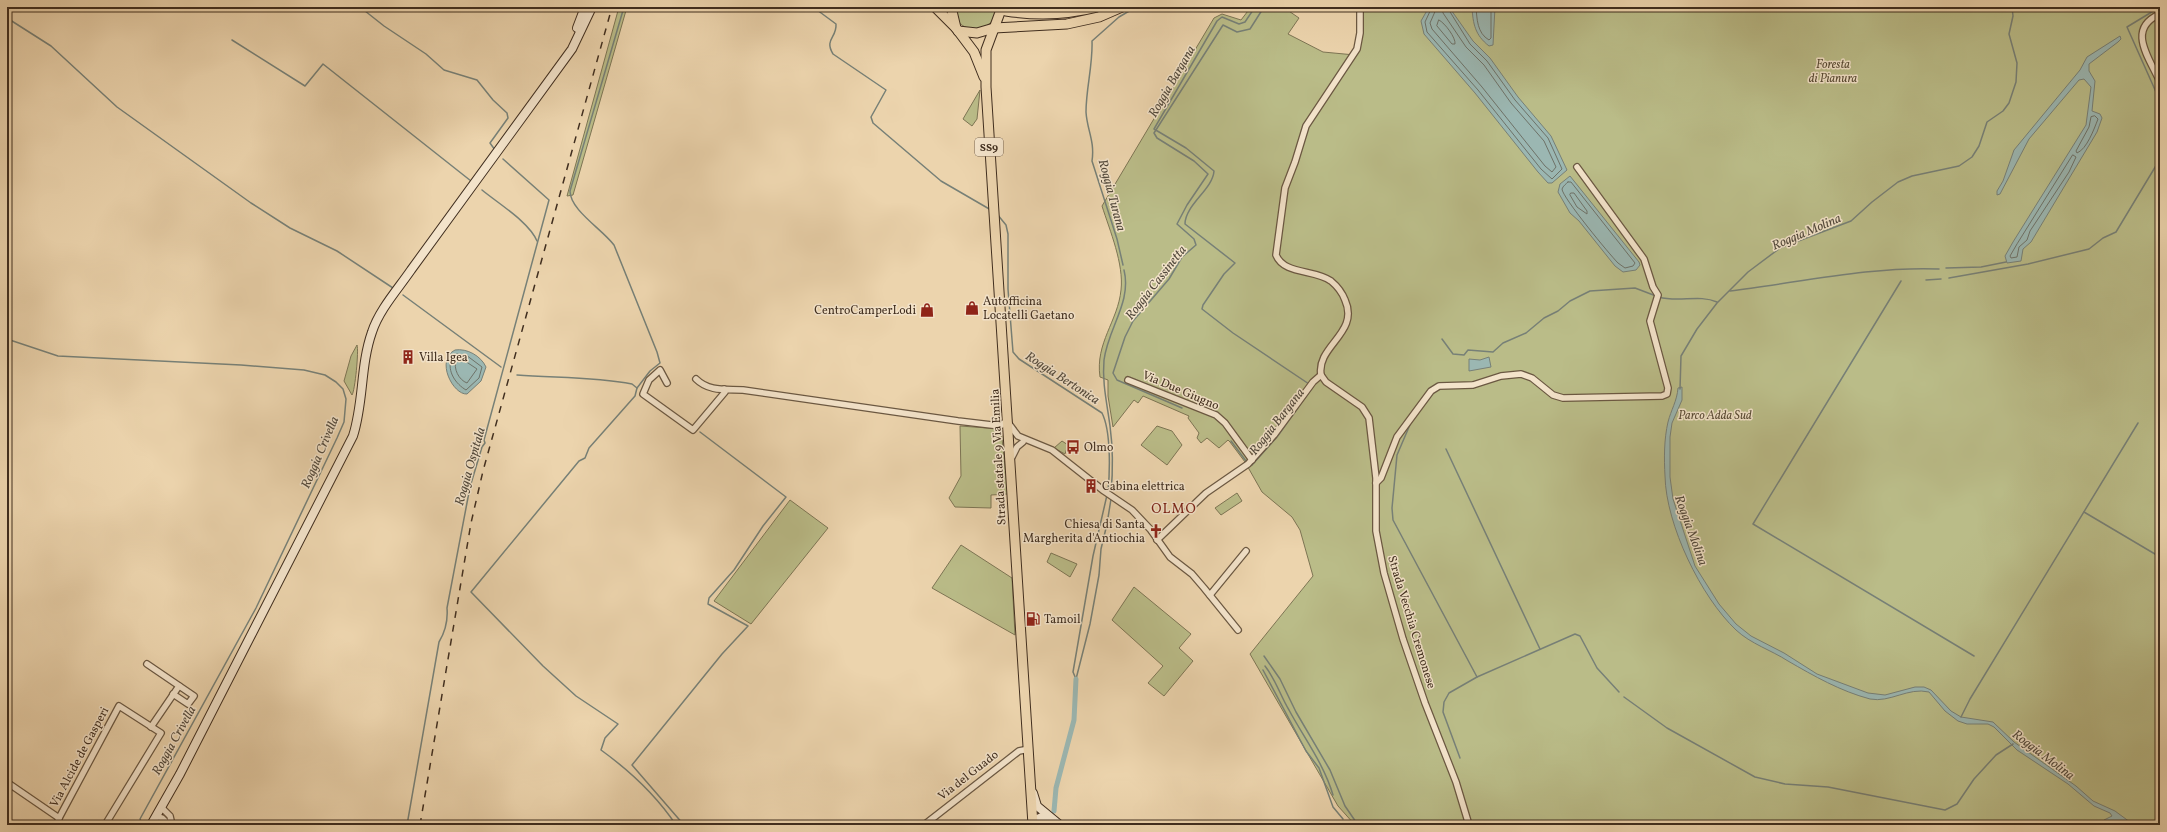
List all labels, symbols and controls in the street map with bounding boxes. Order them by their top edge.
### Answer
water label: Roggia Bargana [1145,43,1201,121]
park label: Foresta di Pianura [1809,57,1858,87]
road number: SS9 [975,138,1003,156]
water label: Roggia Turana [1093,157,1129,234]
water label: Roggia Molina [1769,210,1844,256]
water label: Roggia Cassinetta [1122,242,1191,324]
place label: Autofficina Locatelli Gaetano [983,294,1074,324]
shop icon: Autofficina Locatelli Gaetano [964,300,980,316]
shop icon: CentroCamperLodi [919,302,935,318]
place label: CentroCamperLodi [814,303,916,319]
water label: Roggia Bertonica [1021,348,1103,410]
building icon: Villa Igea [400,349,416,365]
place label: Villa Igea [419,350,468,366]
street label: Via Due Giugno [1140,368,1222,414]
water label: Roggia Bargana [1246,385,1309,459]
street label: Strada statale 9 Via Emilia [987,388,1011,526]
park label: Parco Adda Sud [1678,408,1752,424]
water label: Roggia Crivella [298,414,344,492]
water label: Roggia Ospitala [451,425,491,508]
bus stop icon: Olmo [1065,439,1081,455]
place label: Olmo [1084,440,1113,456]
building icon: Cabina elettrica [1083,478,1099,494]
place label: Cabina elettrica [1102,479,1185,495]
water label: Roggia Molina [1669,493,1711,568]
district label: OLMO [1151,500,1197,519]
place label: Chiesa di Santa Margherita d'Antiochia [1023,517,1145,547]
church icon: Chiesa di Santa Margherita d'Antiochia [1148,523,1164,539]
street label: Strada Vecchia Cremonese [1383,554,1439,691]
fuel station icon: Tamoil [1025,611,1041,627]
place label: Tamoil [1044,612,1081,628]
water label: Roggia Crivella [148,703,201,779]
street label: Via Alcide de Gasperi [47,704,113,810]
water label: Roggia Molina [2008,726,2078,785]
street label: Via del Guado [935,747,1002,804]

